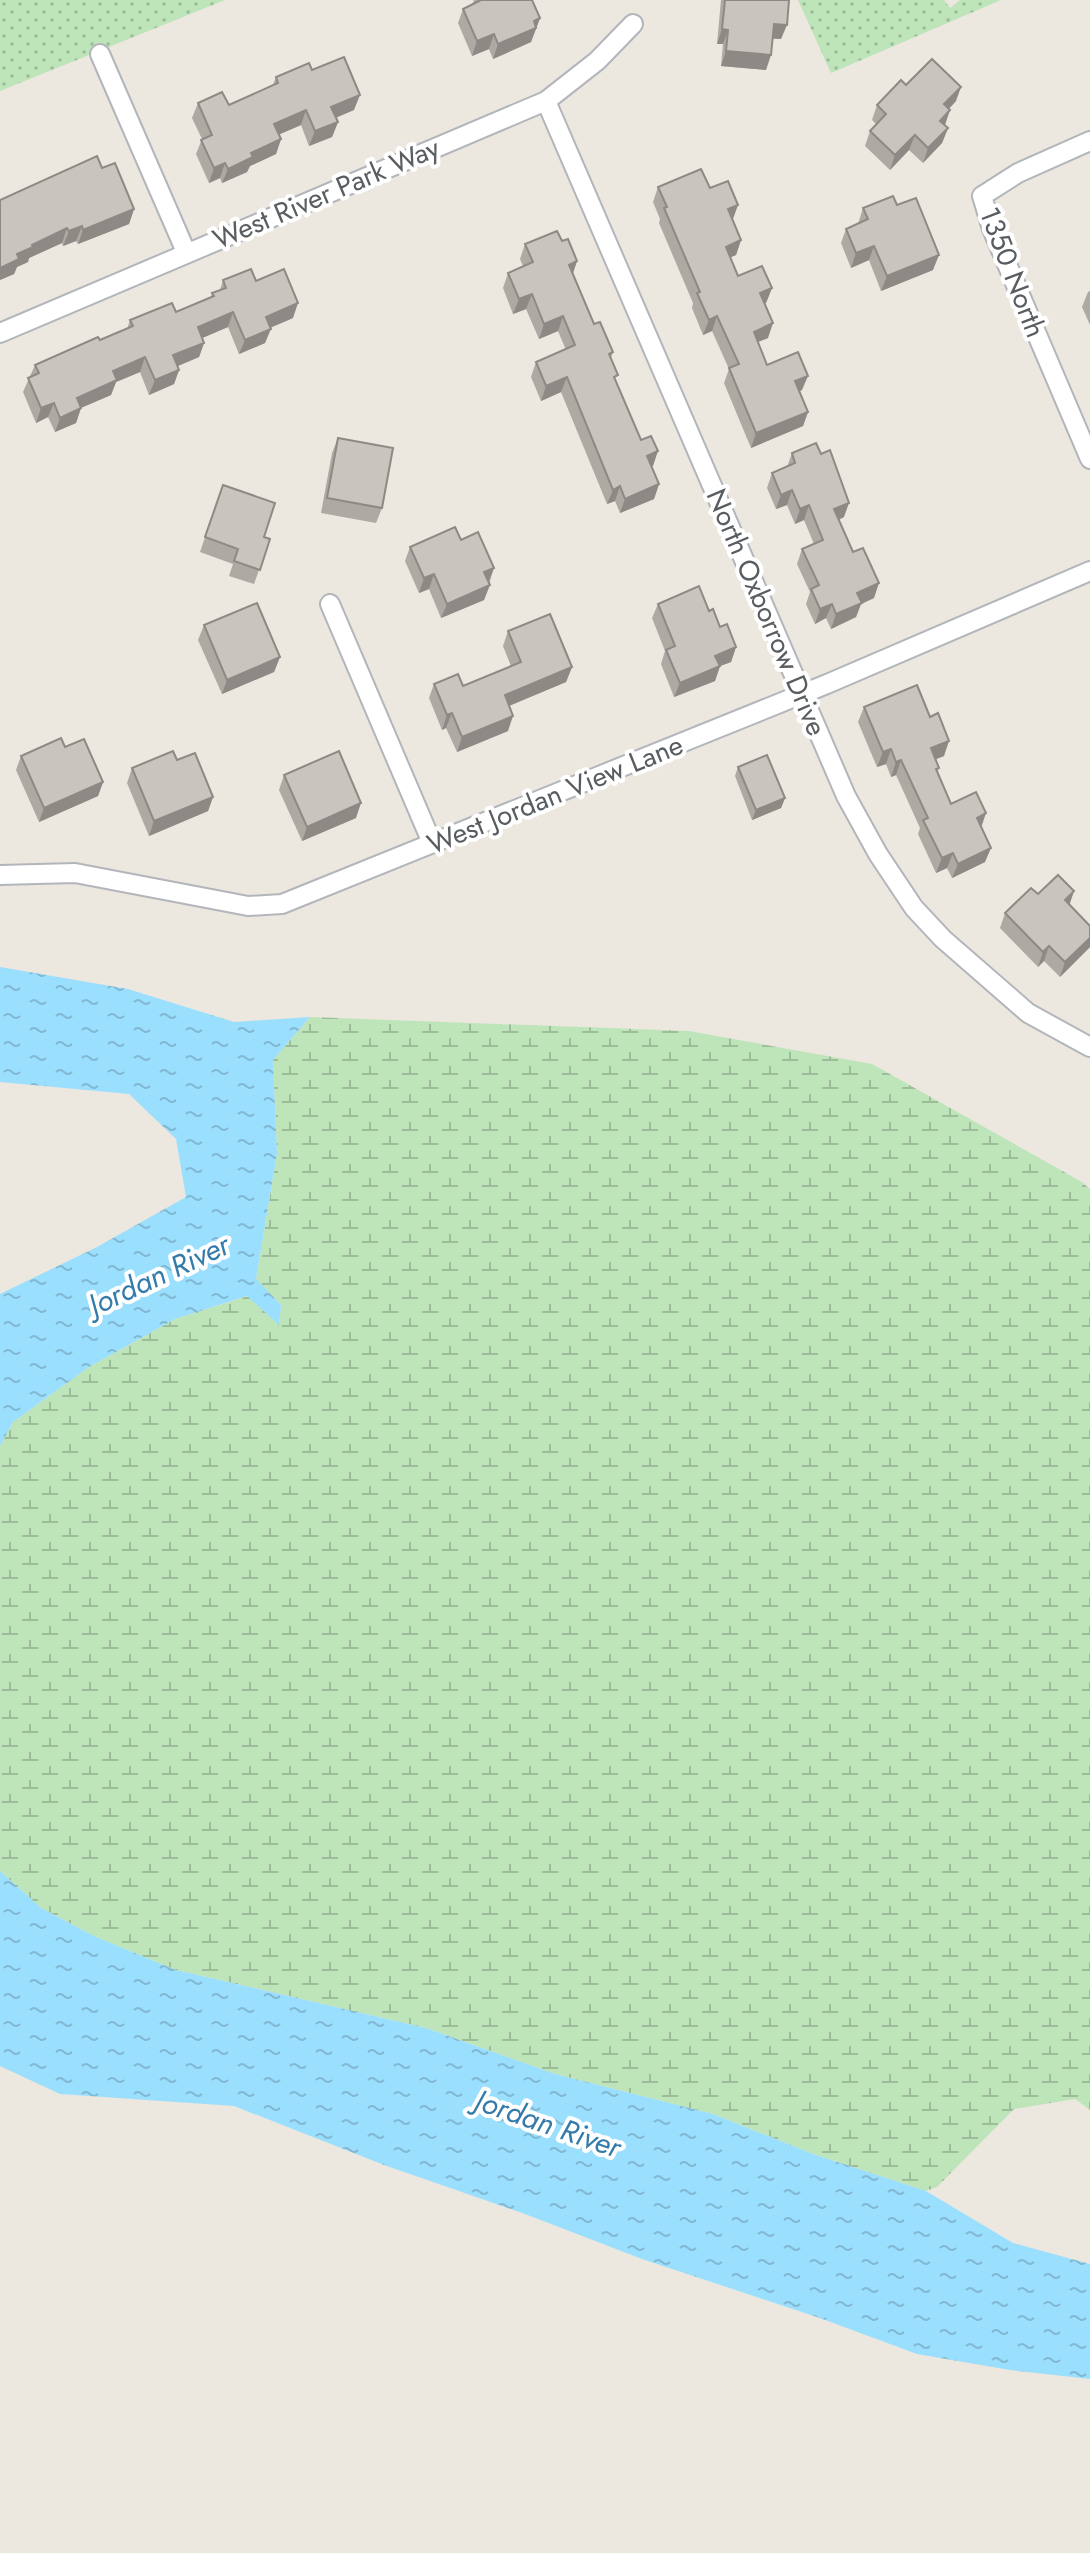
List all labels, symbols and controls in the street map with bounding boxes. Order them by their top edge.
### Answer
street label: West River Park Way [207,127,446,260]
street label: 1350 North [969,201,1056,343]
street label: North Oxborrow Drive [696,482,837,742]
street label: West Jordan View Lane [421,724,689,865]
water label: Jordan River [76,1222,238,1328]
water label: Jordan River [465,2077,629,2169]

